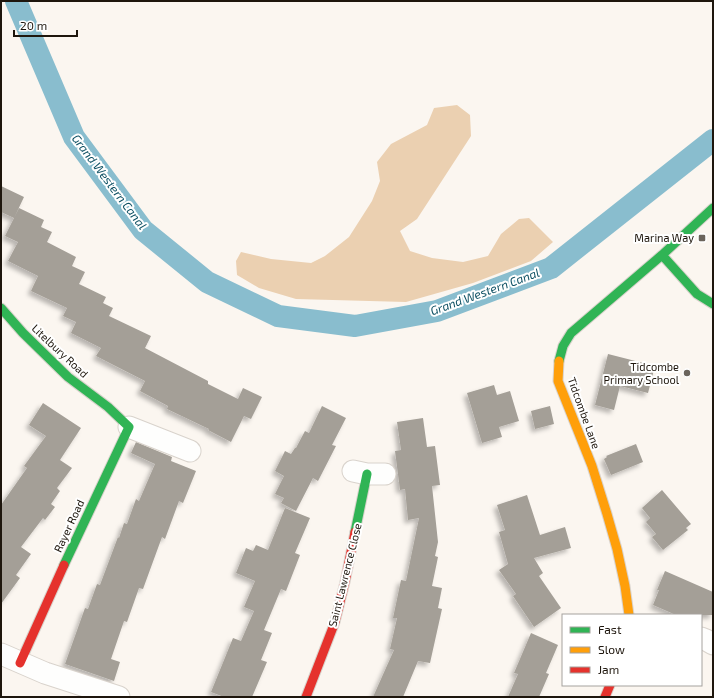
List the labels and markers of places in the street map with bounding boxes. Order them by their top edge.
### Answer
place label: Marina Way [634,231,694,244]
marker: Marina Way [697,233,707,243]
place label: Tidcombe Primary School [604,360,680,386]
marker: Tidcombe Primary School [682,368,692,378]

